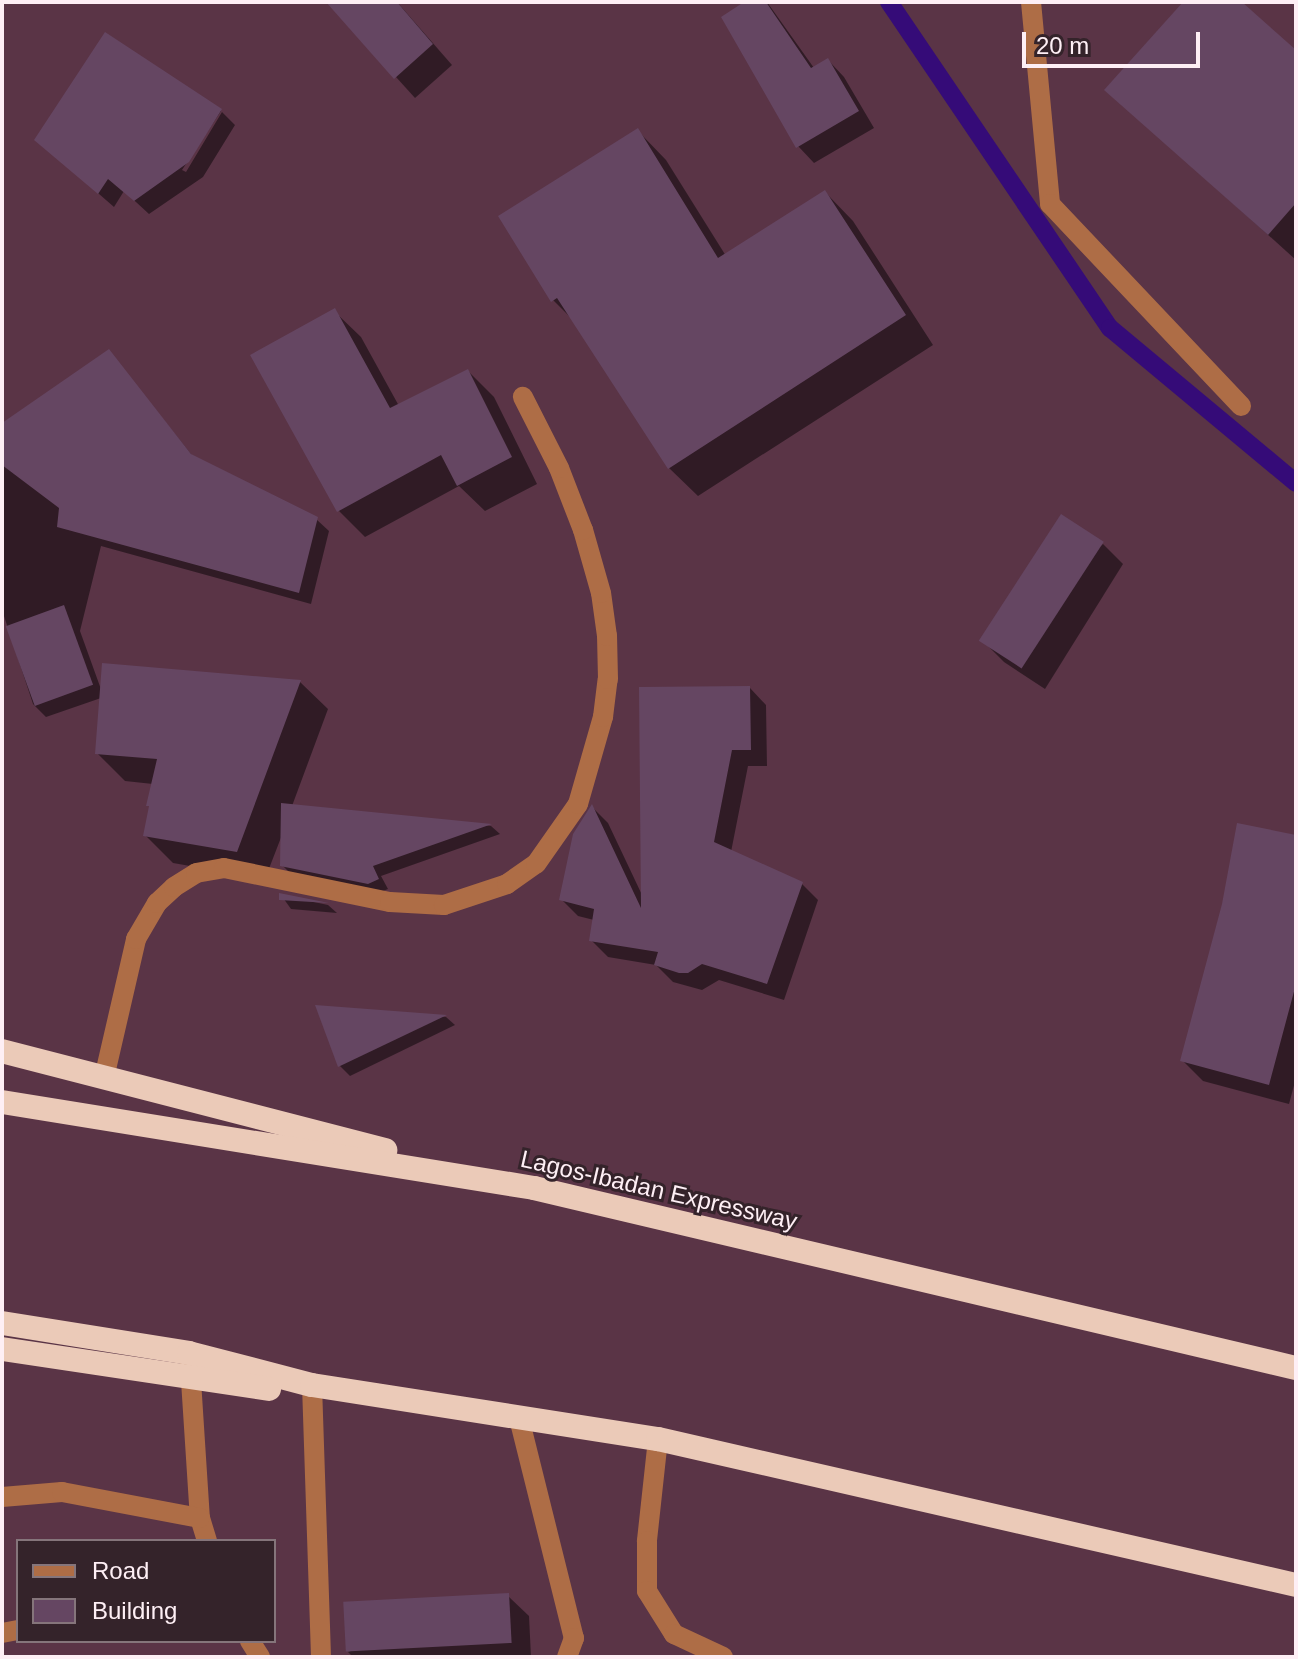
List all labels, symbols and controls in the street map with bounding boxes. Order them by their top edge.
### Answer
scale bar [1026,16,1204,66]
text: 20 m [1036,32,1089,59]
street label: Lagos-Ibadan Expressway [518,1144,800,1236]
legend [16,1539,276,1643]
text: Road [92,1557,149,1584]
text: Building [92,1597,177,1624]

